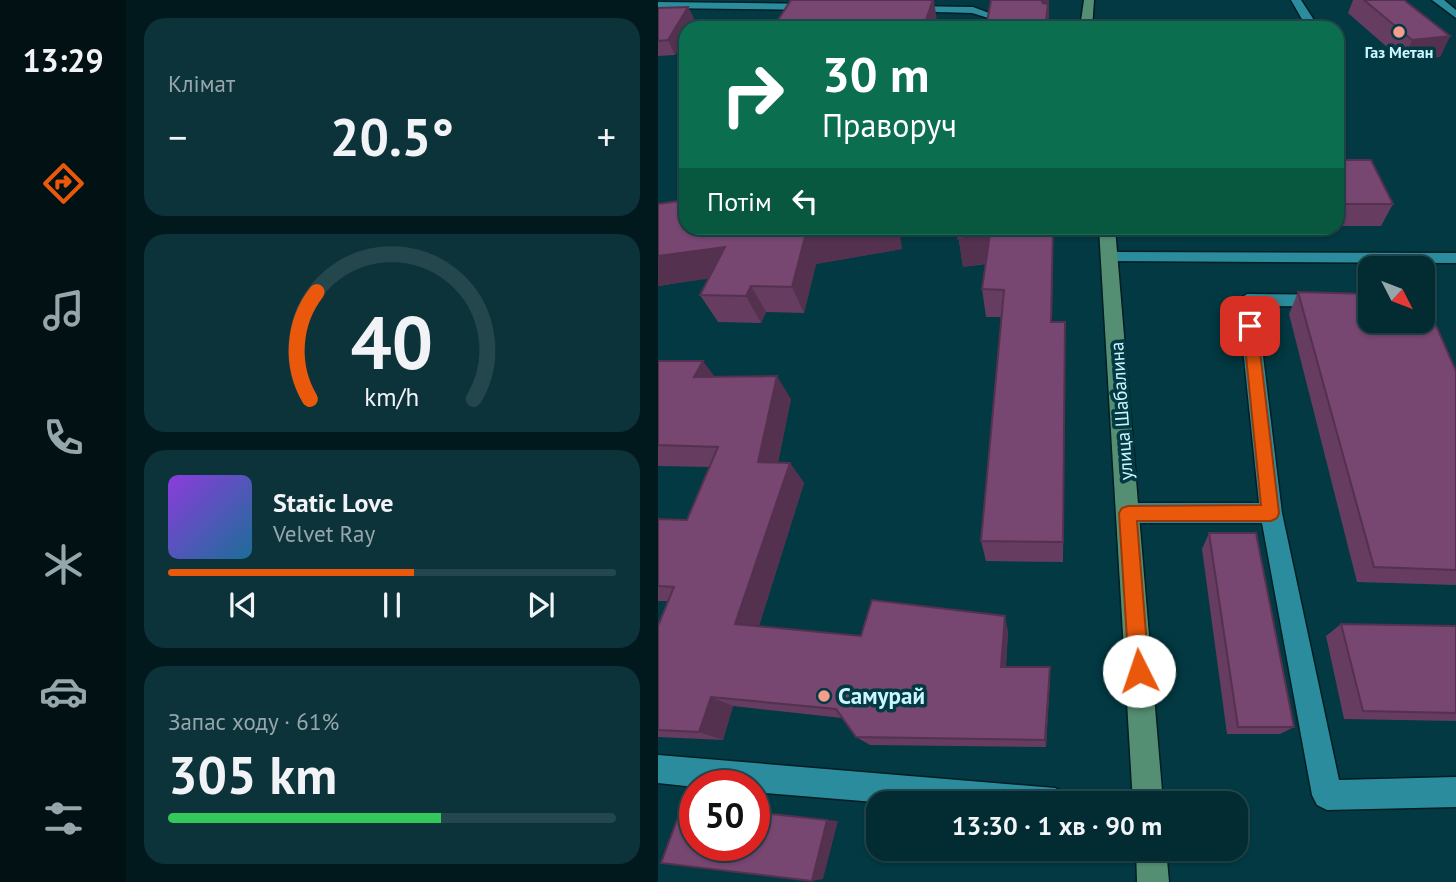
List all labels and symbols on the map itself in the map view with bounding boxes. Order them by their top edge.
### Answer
marker: Газ Метан [1391,24,1407,40]
place label: Газ Метан [1365,42,1433,62]
north arrow [1358,256,1435,332]
pin [1220,296,1280,356]
street label: улица Шабалина [1104,341,1138,481]
position arrow [1102,634,1176,708]
place label: Самурай [838,681,925,710]
marker: Самурай [816,688,832,704]
speed limit sign: 50 [679,770,770,861]

